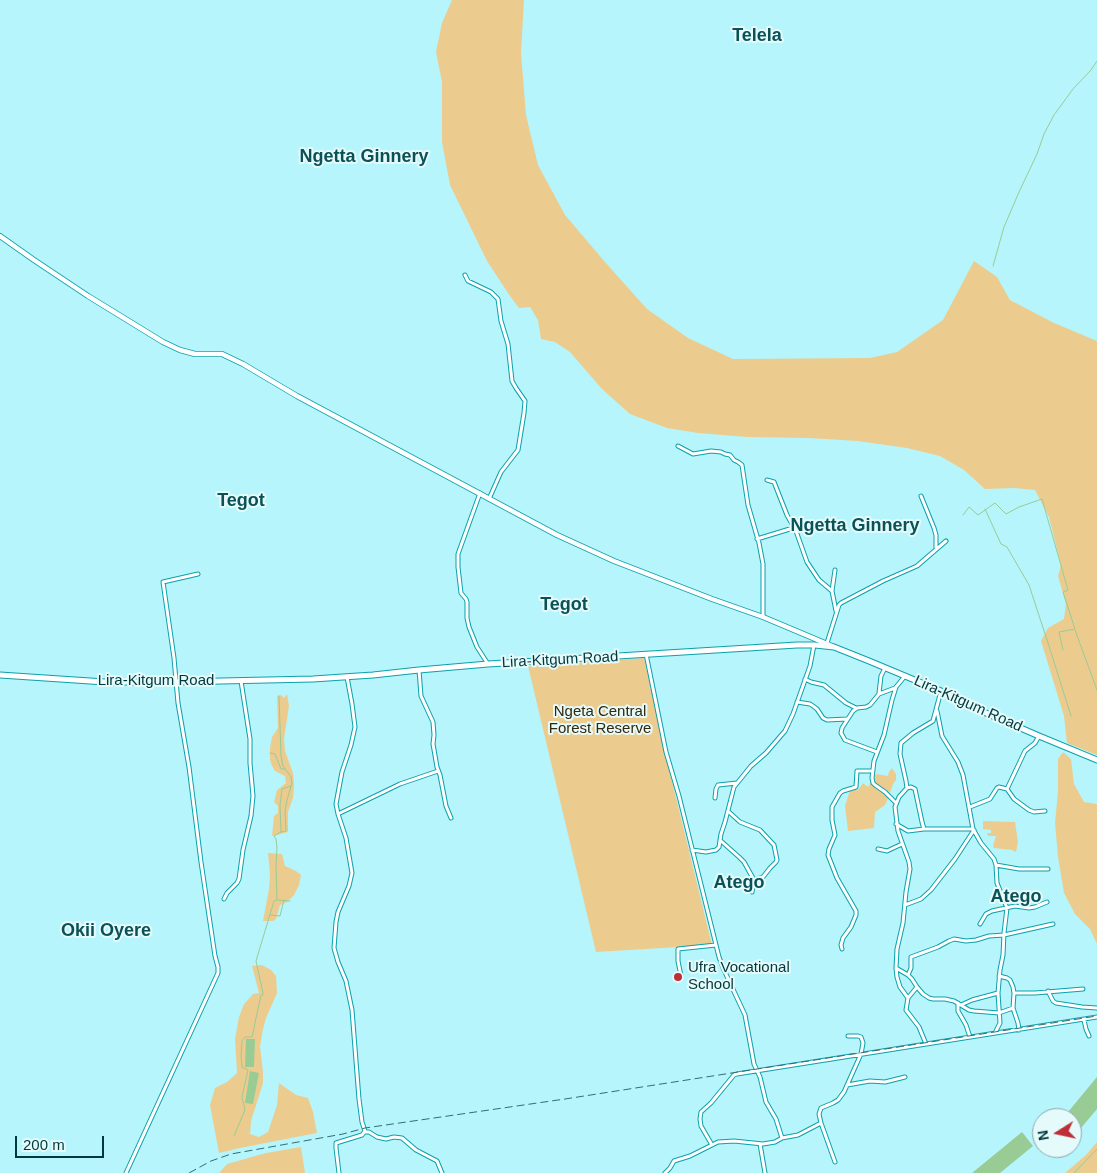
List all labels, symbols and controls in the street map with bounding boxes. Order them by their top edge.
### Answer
district label: Telela [732,25,782,47]
district label: Ngetta Ginnery [299,146,429,168]
district label: Tegot [217,490,265,512]
district label: Ngetta Ginnery [790,515,920,537]
district label: Tegot [540,594,588,616]
street label: Lira-Kitgum Road [501,648,619,672]
street label: Lira-Kitgum Road [98,672,214,690]
street label: Lira-Kitgum Road [911,672,1025,736]
park label: Ngeta Central Forest Reserve [549,703,651,738]
district label: Atego [714,872,764,894]
district label: Atego [991,886,1041,908]
district label: Okii Oyere [61,920,151,942]
place label: Ufra Vocational School [688,959,790,994]
marker: Ufra Vocational School [672,971,684,983]
north arrow [1032,1108,1082,1158]
scale bar [18,1126,106,1158]
text: N [1034,1129,1052,1142]
text: 200 m [23,1136,65,1153]

